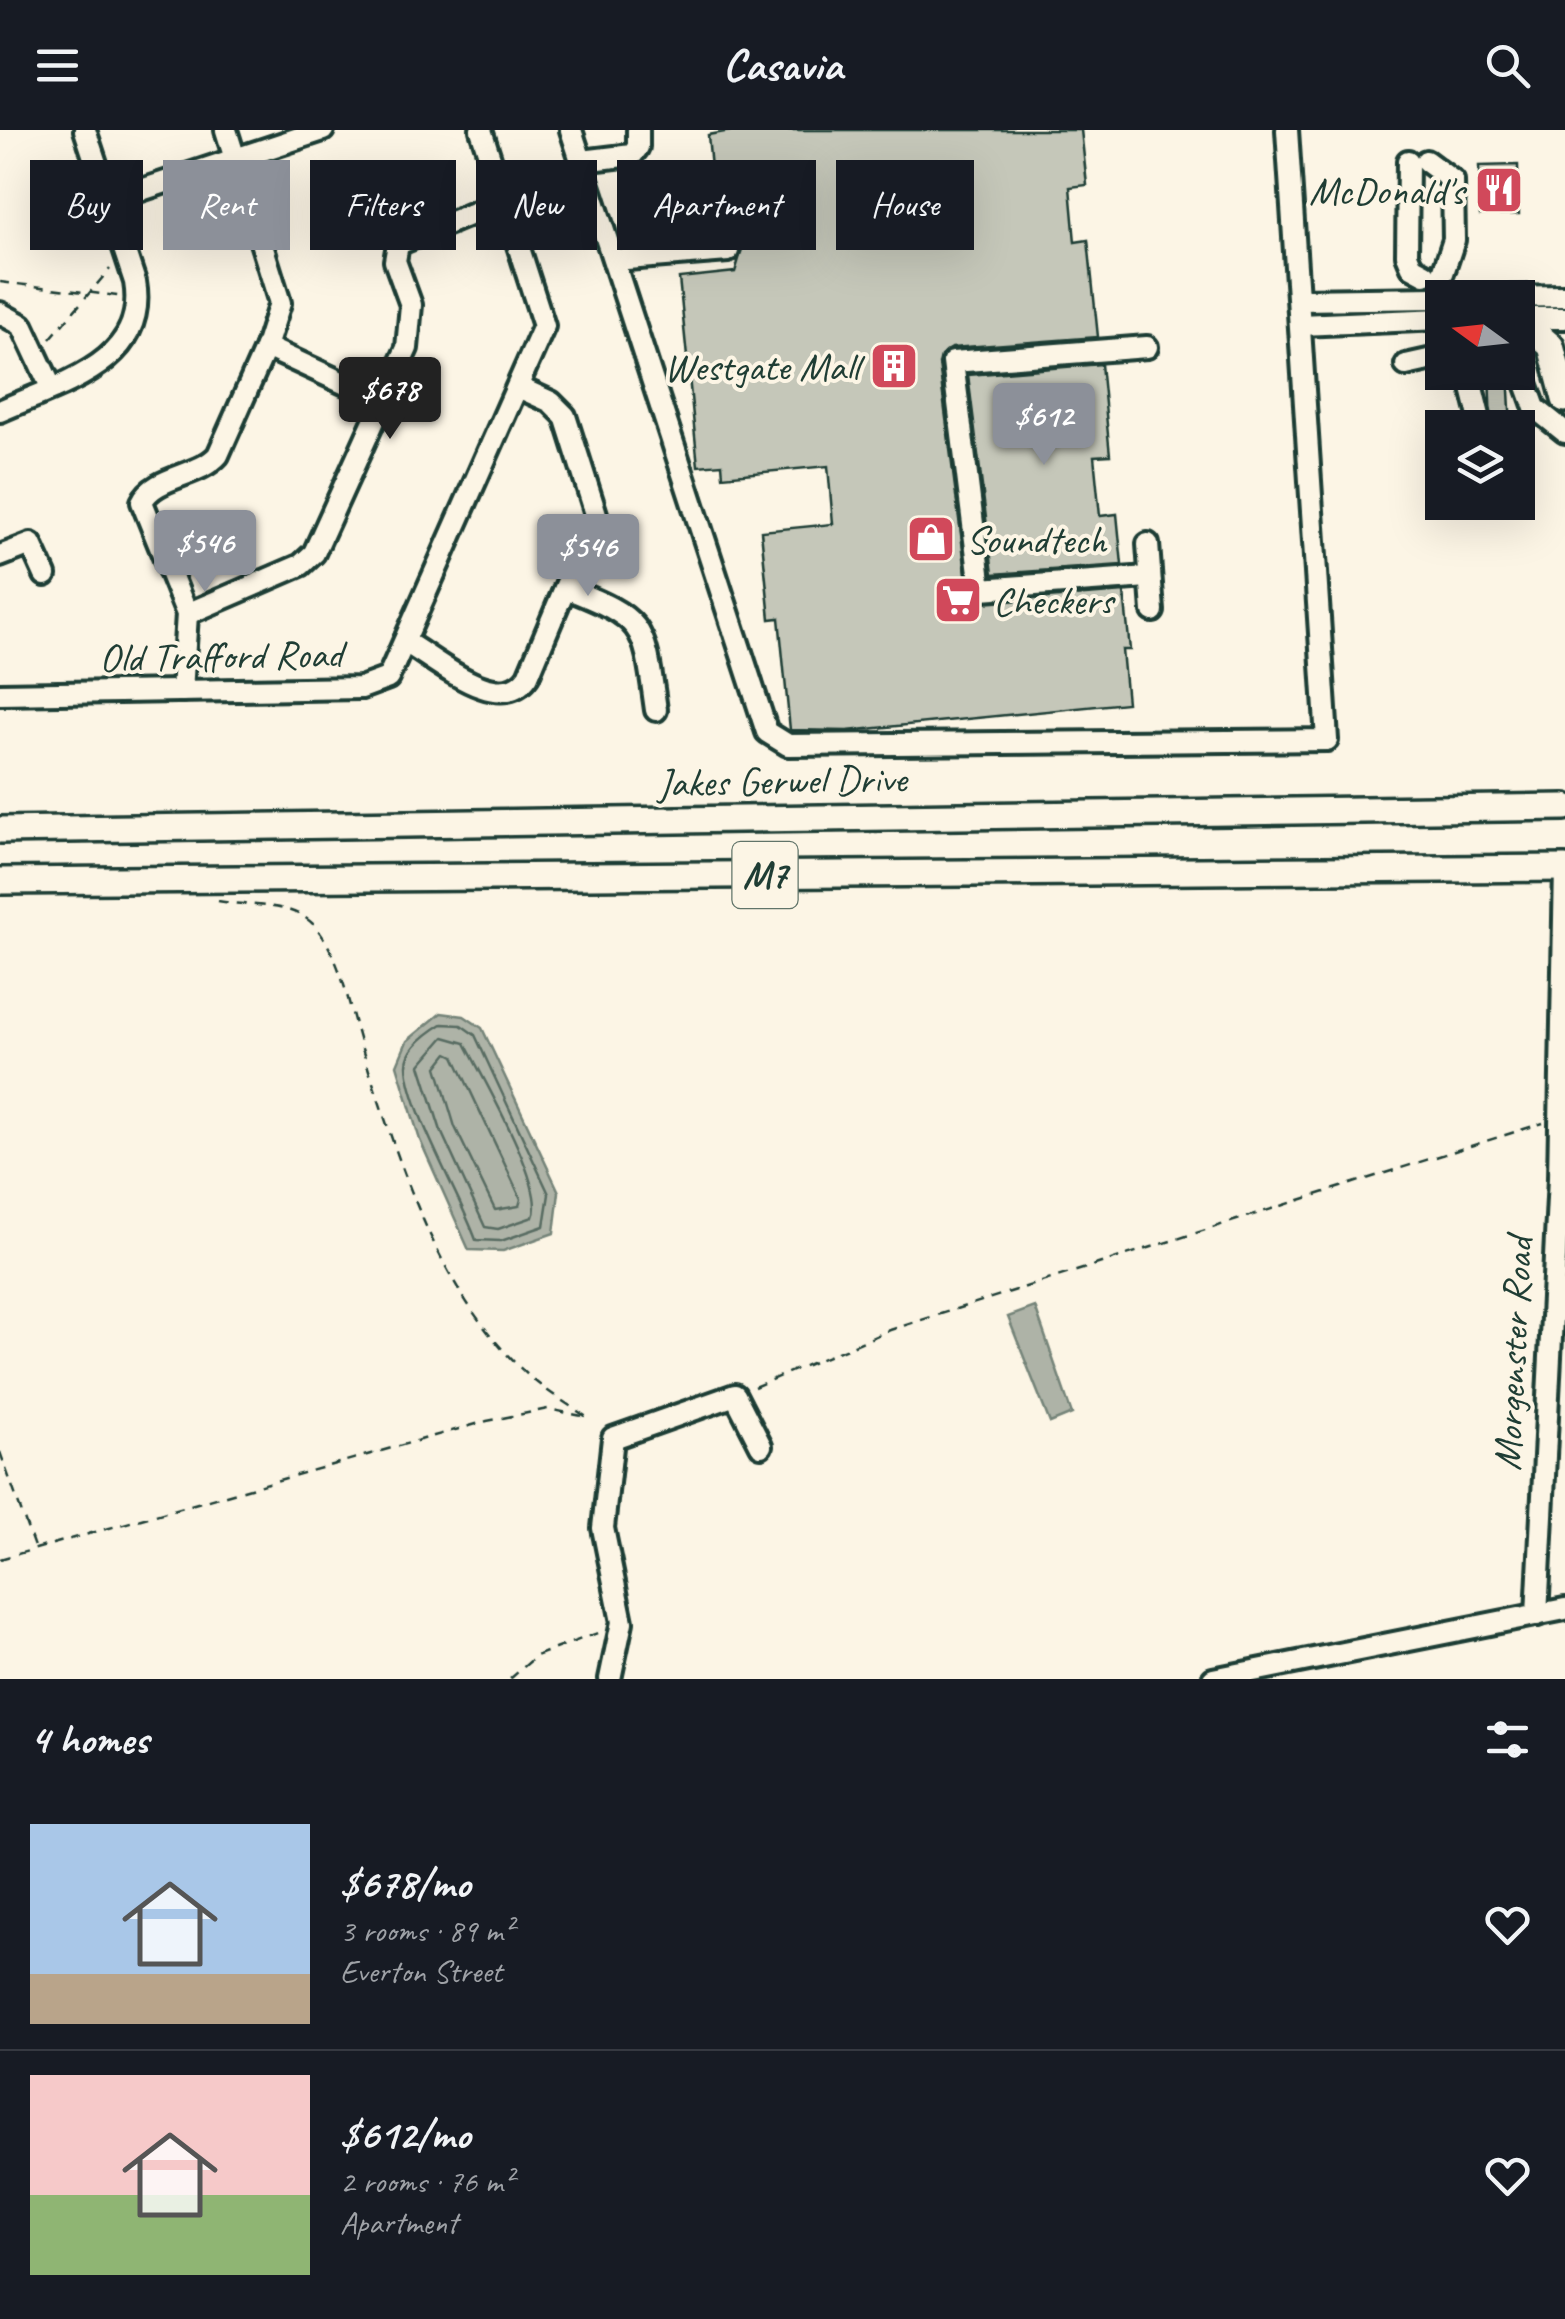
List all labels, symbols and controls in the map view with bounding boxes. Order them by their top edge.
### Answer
text: Casavia [723,37,842,94]
icon: menu [30,38,85,93]
icon: search [1480,38,1535,93]
chip: Buy [30,160,143,250]
chip: Rent [163,160,290,250]
chip: Filters [310,160,456,250]
chip: New [476,160,597,250]
chip: Apartment [617,160,816,250]
chip: House [836,160,974,250]
restaurant icon: McDonald's [1473,164,1525,216]
place label: McDonald's [1309,166,1467,216]
north arrow [1425,280,1535,390]
map controls [1425,280,1535,520]
building icon: Westgate Mall [868,340,920,392]
place label: Westgate Mall [664,342,865,392]
pin: $678 [331,357,449,442]
text: $678 [361,369,419,410]
pin: $612 [985,383,1103,468]
text: $612 [1015,395,1073,436]
button: layers [1425,410,1535,520]
pin: $546 [146,510,264,595]
shop icon: Soundtech [905,513,957,565]
pin: $546 [529,514,647,599]
place label: Soundtech [966,515,1108,565]
text: $546 [176,522,234,563]
text: $546 [559,526,617,567]
supermarket icon: Checkers [932,574,984,626]
place label: Checkers [993,576,1116,626]
street label: Old Trafford Road [99,629,348,683]
street label: Jakes Gerwel Drive [655,754,910,808]
road number: M7 [732,842,798,908]
street label: Morgenster Road [1482,1230,1544,1472]
icon: filters [1480,1712,1535,1767]
text: 4 homes [30,1713,149,1766]
text: $678/mo [340,1857,470,1910]
icon: home [110,1864,230,1984]
icon: heart [1480,1897,1535,1952]
text: 3 rooms · 89 m² [340,1910,513,1951]
text: Everton Street [340,1951,502,1992]
text: $612/mo [340,2108,470,2161]
icon: home [110,2115,230,2235]
icon: heart [1480,2148,1535,2203]
text: 2 rooms · 76 m² [340,2161,513,2202]
text: Apartment [340,2202,458,2243]

